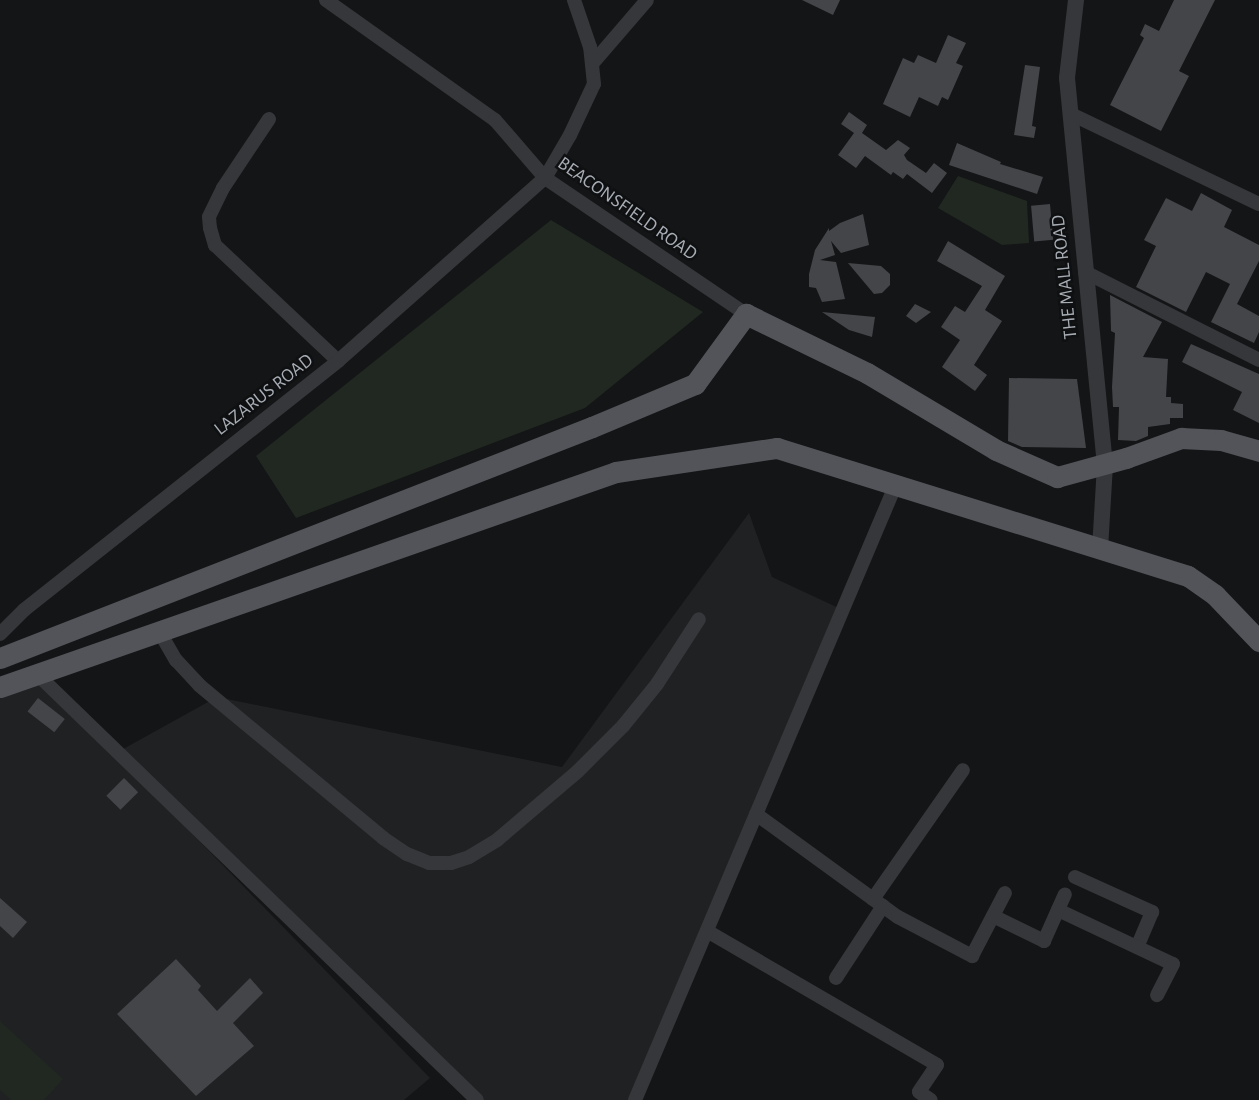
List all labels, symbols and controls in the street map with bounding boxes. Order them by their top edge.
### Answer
street label: BEACONSFIELD ROAD [553,152,701,266]
street label: THE MALL ROAD [1047,214,1083,340]
street label: LAZARUS ROAD [210,349,318,441]

